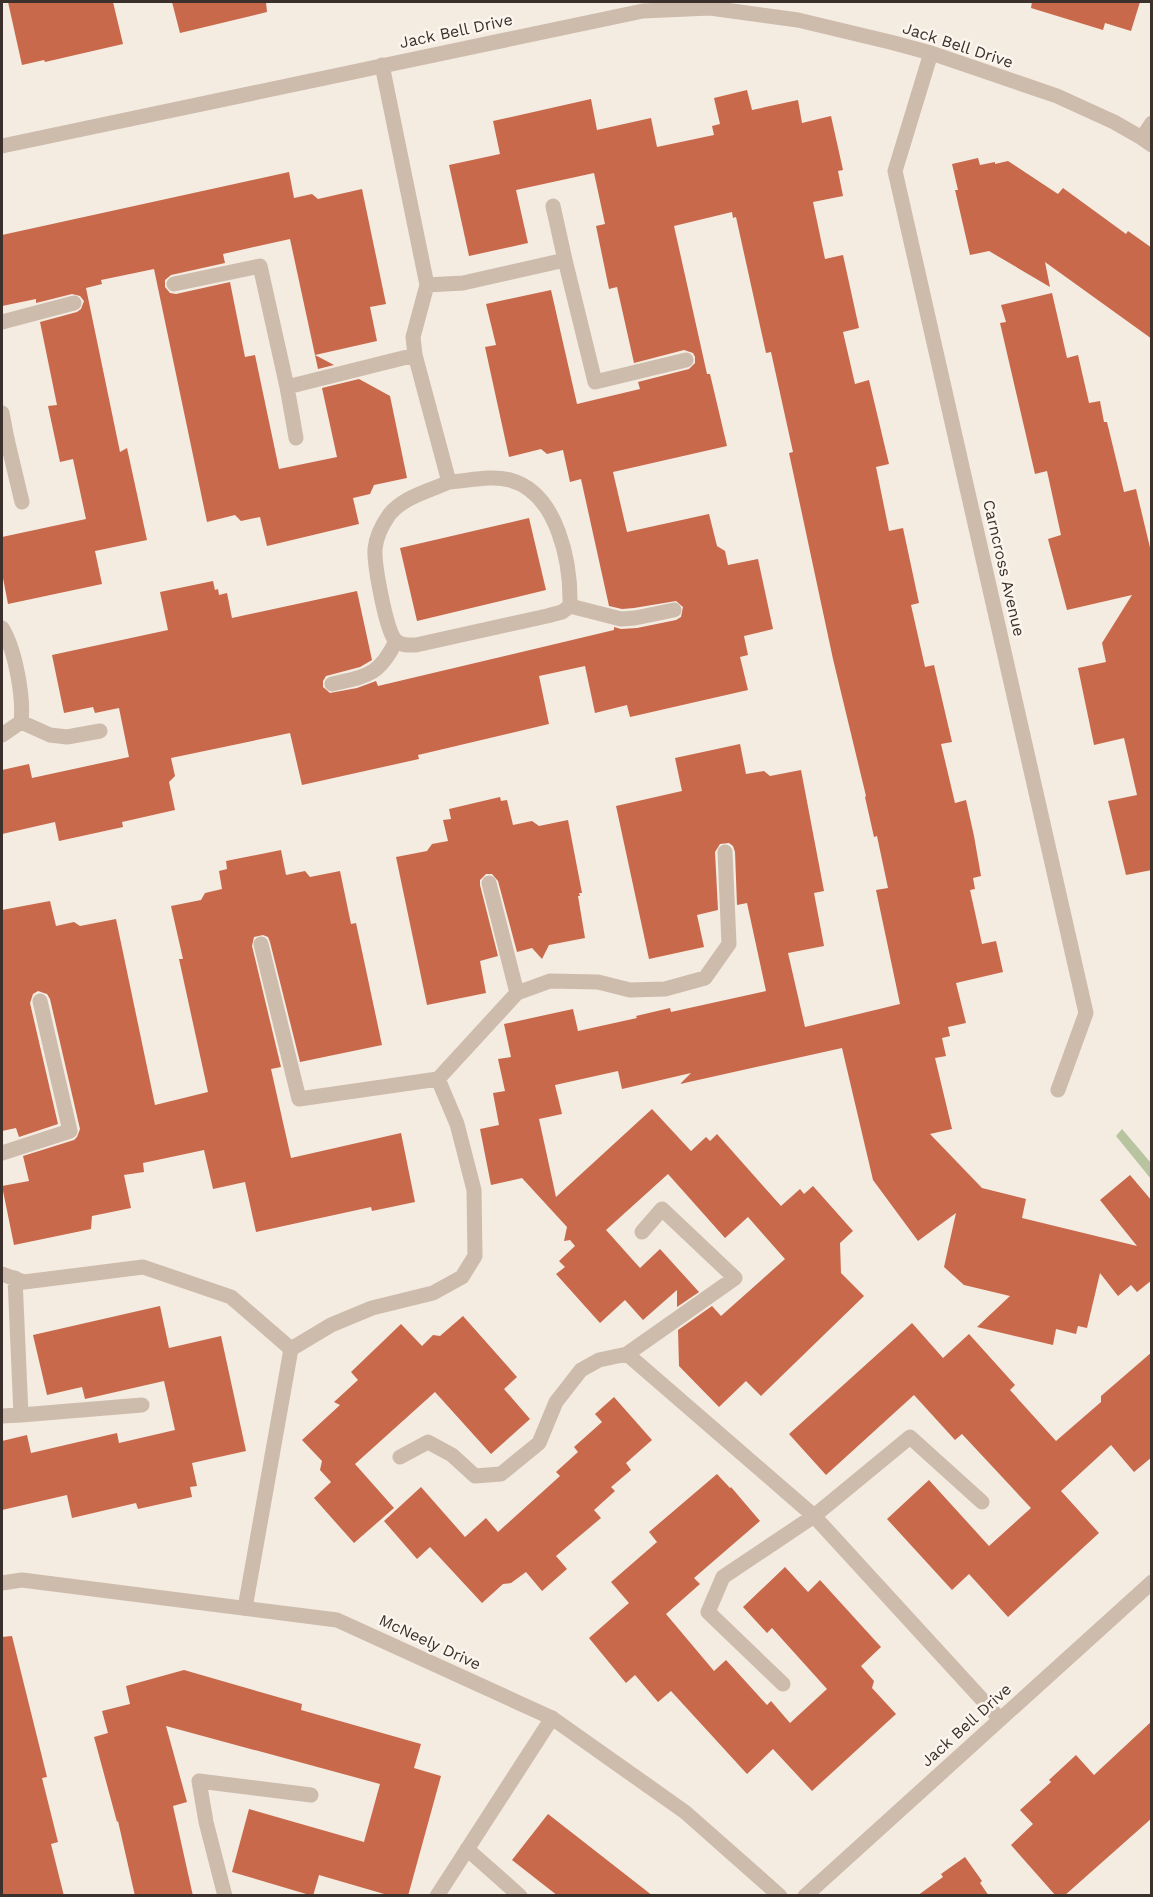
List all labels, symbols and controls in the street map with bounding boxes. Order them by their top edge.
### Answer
street label: Jack Bell Drive [398,10,514,52]
street label: Jack Bell Drive [900,18,1016,72]
street label: Carncross Avenue [979,498,1029,638]
street label: McNeely Drive [376,1610,484,1674]
street label: Jack Bell Drive [917,1679,1015,1771]

